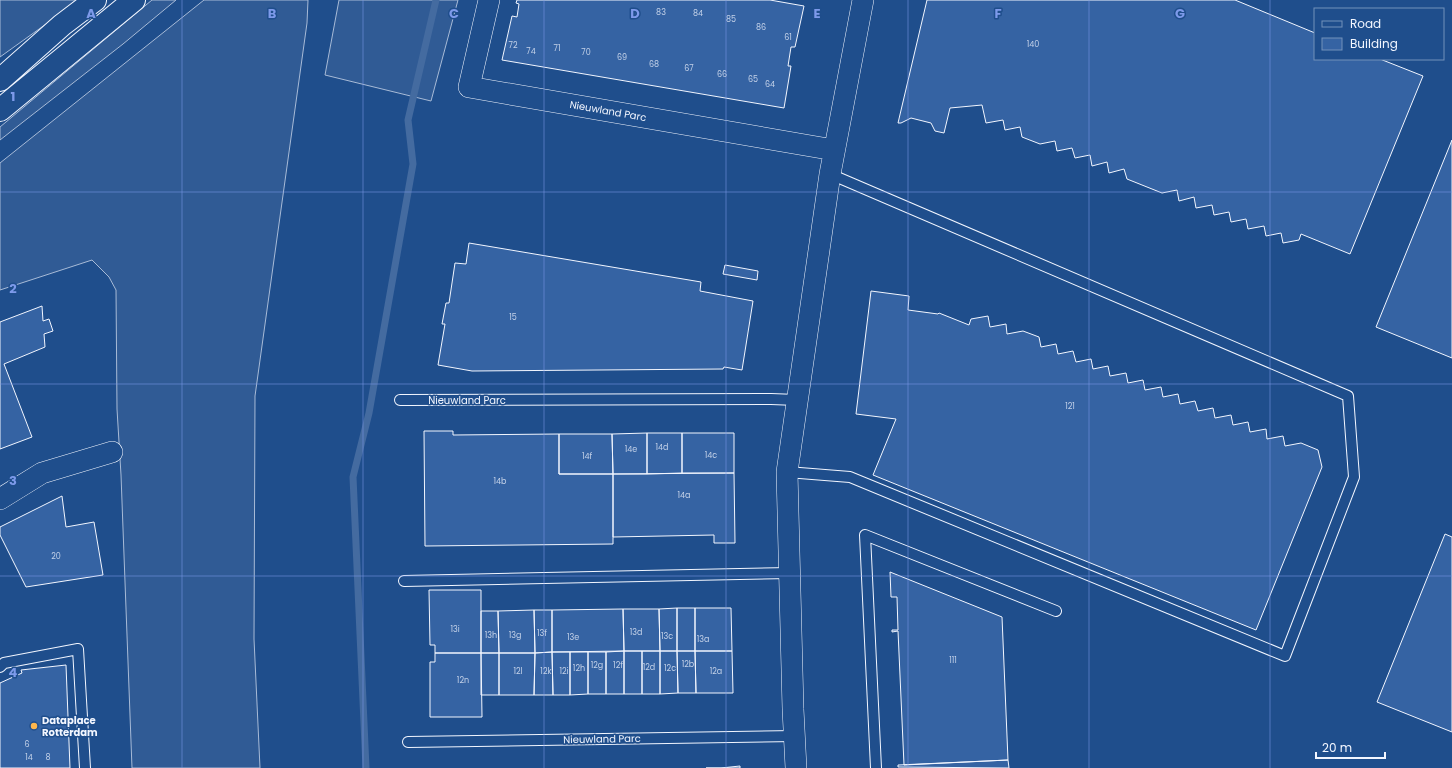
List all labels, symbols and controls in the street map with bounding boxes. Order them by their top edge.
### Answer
text: A [86,4,96,23]
text: B [268,4,277,23]
text: C [449,4,459,23]
text: D [630,4,640,23]
text: E [813,4,821,23]
text: F [994,4,1002,23]
text: G [1175,4,1185,23]
house number: 83 [656,7,666,18]
house number: 84 [693,8,703,19]
legend [1314,8,1444,60]
house number: 85 [726,14,736,25]
text: Road [1350,15,1381,32]
house number: 86 [756,22,766,33]
house number: 61 [784,32,792,43]
text: Building [1350,35,1398,52]
house number: 140 [1027,39,1039,50]
house number: 72 [509,40,518,51]
house number: 71 [554,43,560,54]
house number: 74 [526,46,536,57]
house number: 70 [581,47,591,58]
house number: 69 [617,52,627,63]
house number: 68 [649,59,659,70]
house number: 67 [684,63,694,74]
house number: 66 [717,69,727,80]
house number: 65 [748,74,758,85]
house number: 64 [765,79,775,90]
text: 1 [11,87,15,106]
street label: Nieuwland Parc [568,97,648,125]
text: 2 [9,279,17,298]
house number: 15 [509,312,517,323]
street label: Nieuwland Parc [428,393,506,408]
house number: 121 [1065,401,1075,412]
house number: 14d [656,442,669,453]
house number: 14e [625,444,637,455]
house number: 14c [705,450,717,461]
house number: 14f [582,451,592,462]
text: 3 [9,471,17,490]
house number: 14b [494,476,507,487]
house number: 14a [678,490,691,501]
house number: 20 [51,551,61,562]
house number: 13i [450,624,460,635]
house number: 13d [630,627,642,638]
house number: 13f [537,628,547,639]
house number: 13h [485,630,497,641]
house number: 13g [509,630,521,641]
house number: 13c [661,631,673,642]
house number: 13e [567,632,579,643]
house number: 13a [697,634,709,645]
house number: 111 [949,655,957,666]
house number: 12b [682,659,695,670]
house number: 12g [591,660,603,671]
house number: 12f [613,660,623,671]
house number: 12d [643,662,655,673]
text: 4 [9,663,18,682]
house number: 12h [573,663,585,674]
house number: 12c [664,663,676,674]
house number: 12l [513,666,523,677]
house number: 12k [540,666,553,677]
house number: 12i [559,666,569,677]
house number: 12a [710,666,722,677]
house number: 12n [457,675,469,686]
place label: Dataplace Rotterdam [42,713,98,740]
marker: Dataplace Rotterdam [29,721,39,731]
street label: Nieuwland Parc [563,731,641,747]
scale bar [1316,734,1385,760]
house number: 6 [24,739,30,750]
text: 20 m [1322,739,1352,756]
house number: 14 [25,752,33,763]
house number: 8 [45,752,51,763]

